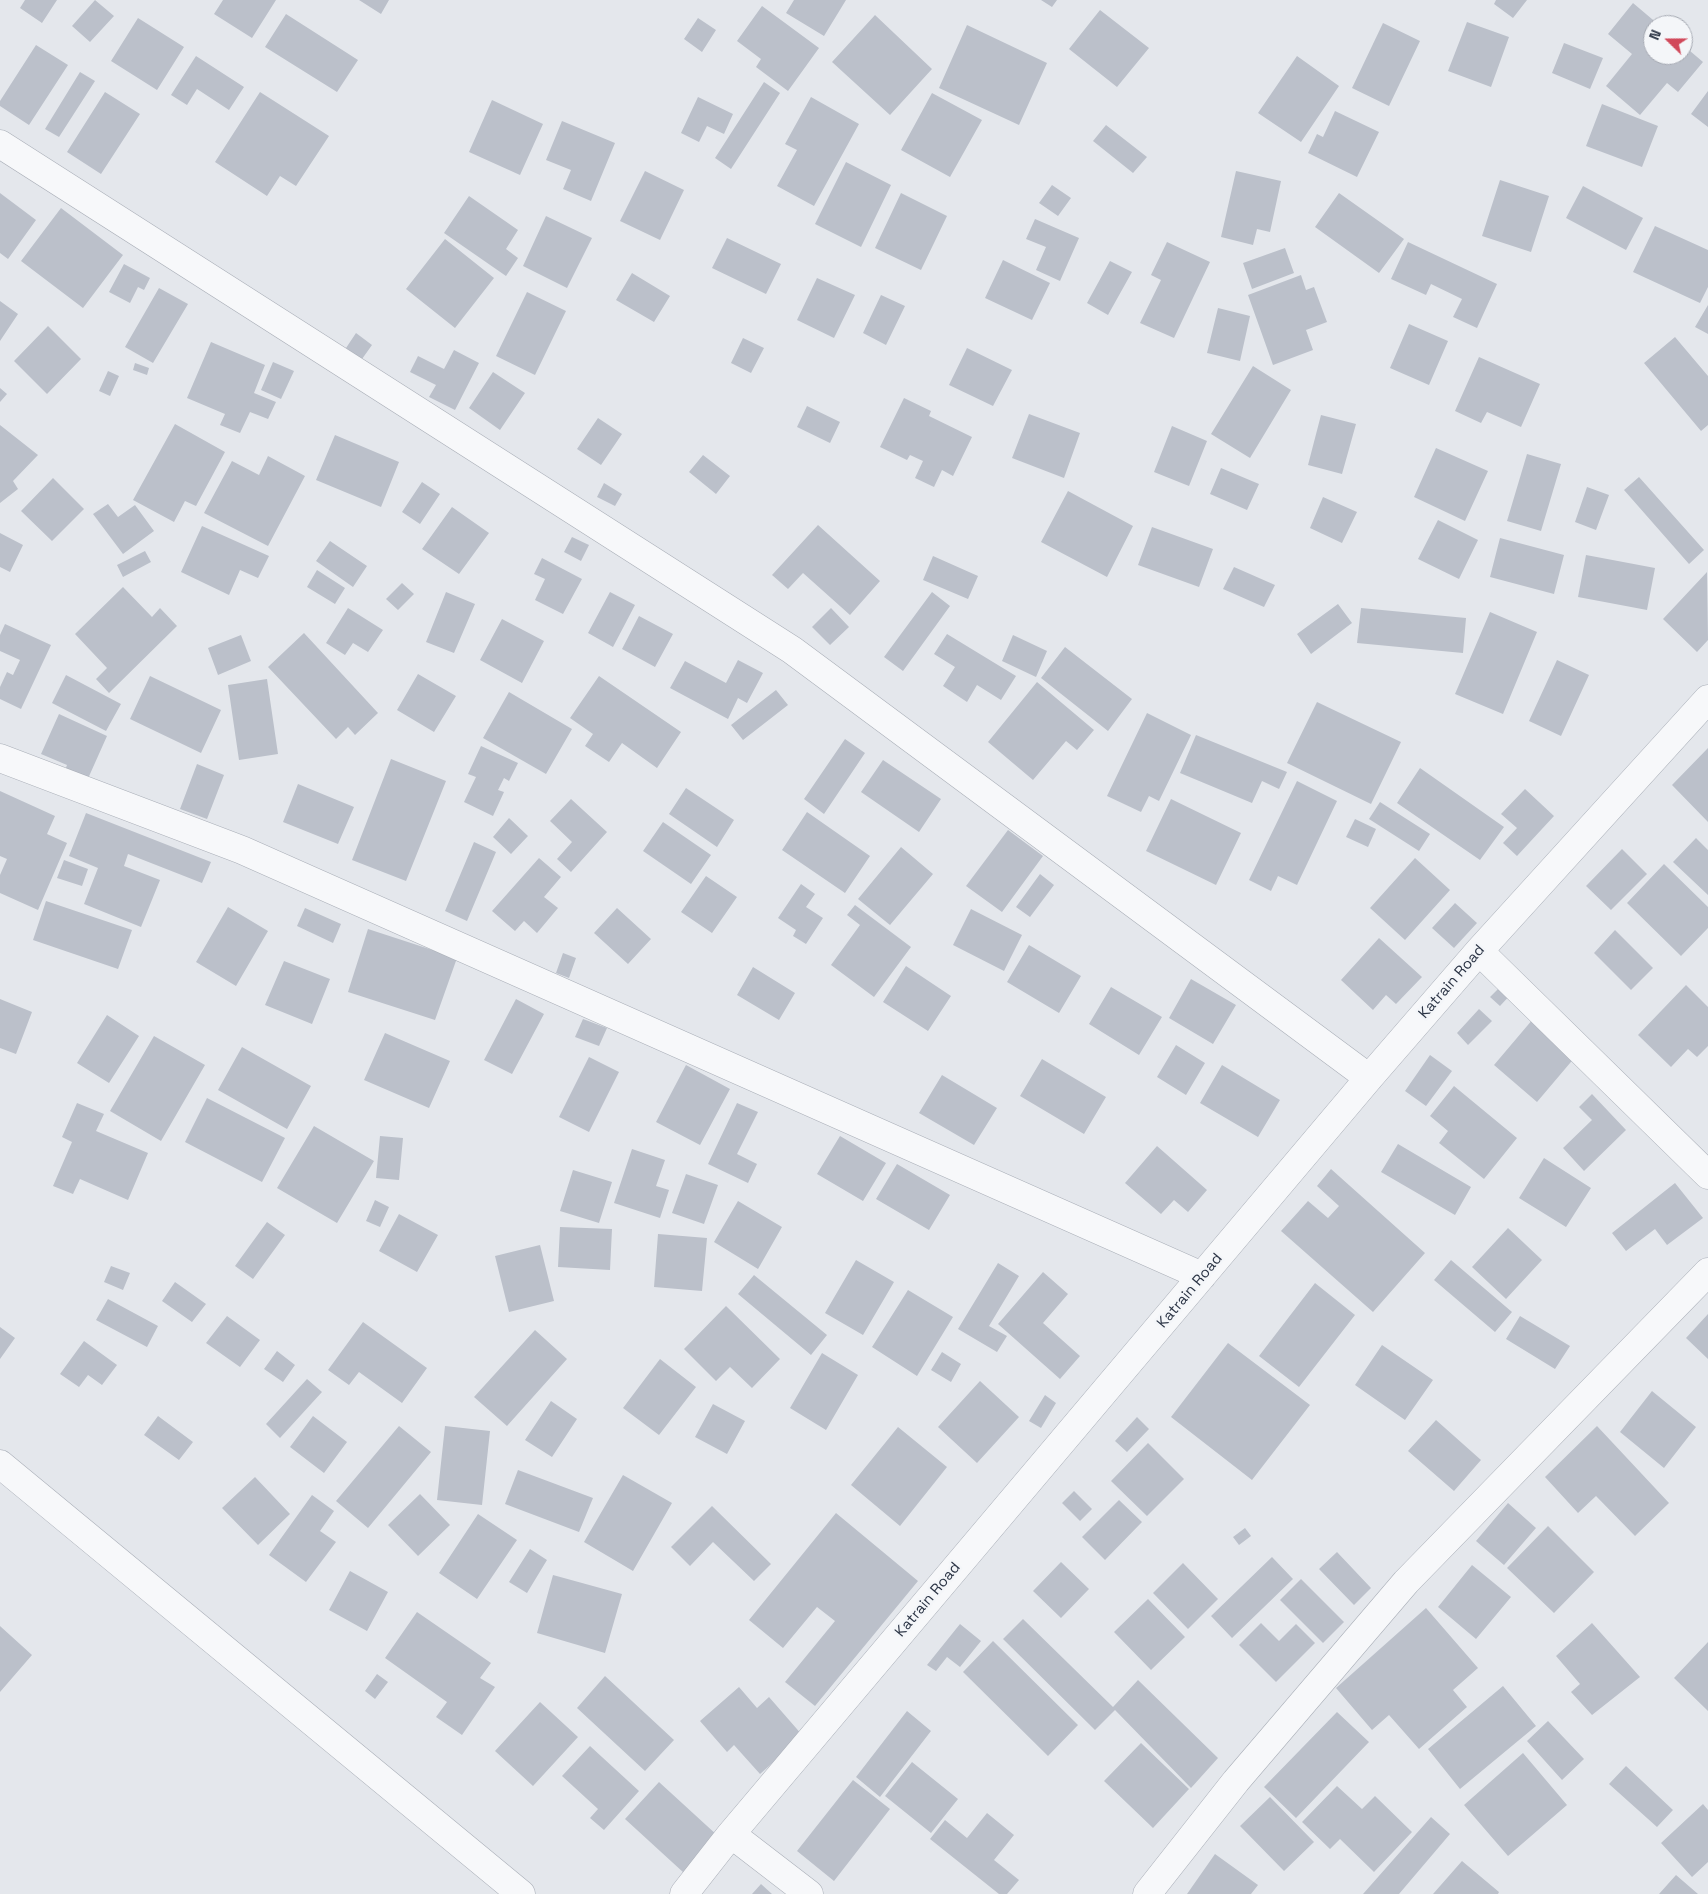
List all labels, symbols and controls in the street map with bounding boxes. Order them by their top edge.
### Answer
north arrow [1643,15,1693,65]
text: N [1645,27,1665,42]
street label: Katrain Road [1415,941,1489,1023]
street label: Katrain Road [1154,1250,1226,1332]
street label: Katrain Road [892,1559,964,1641]

